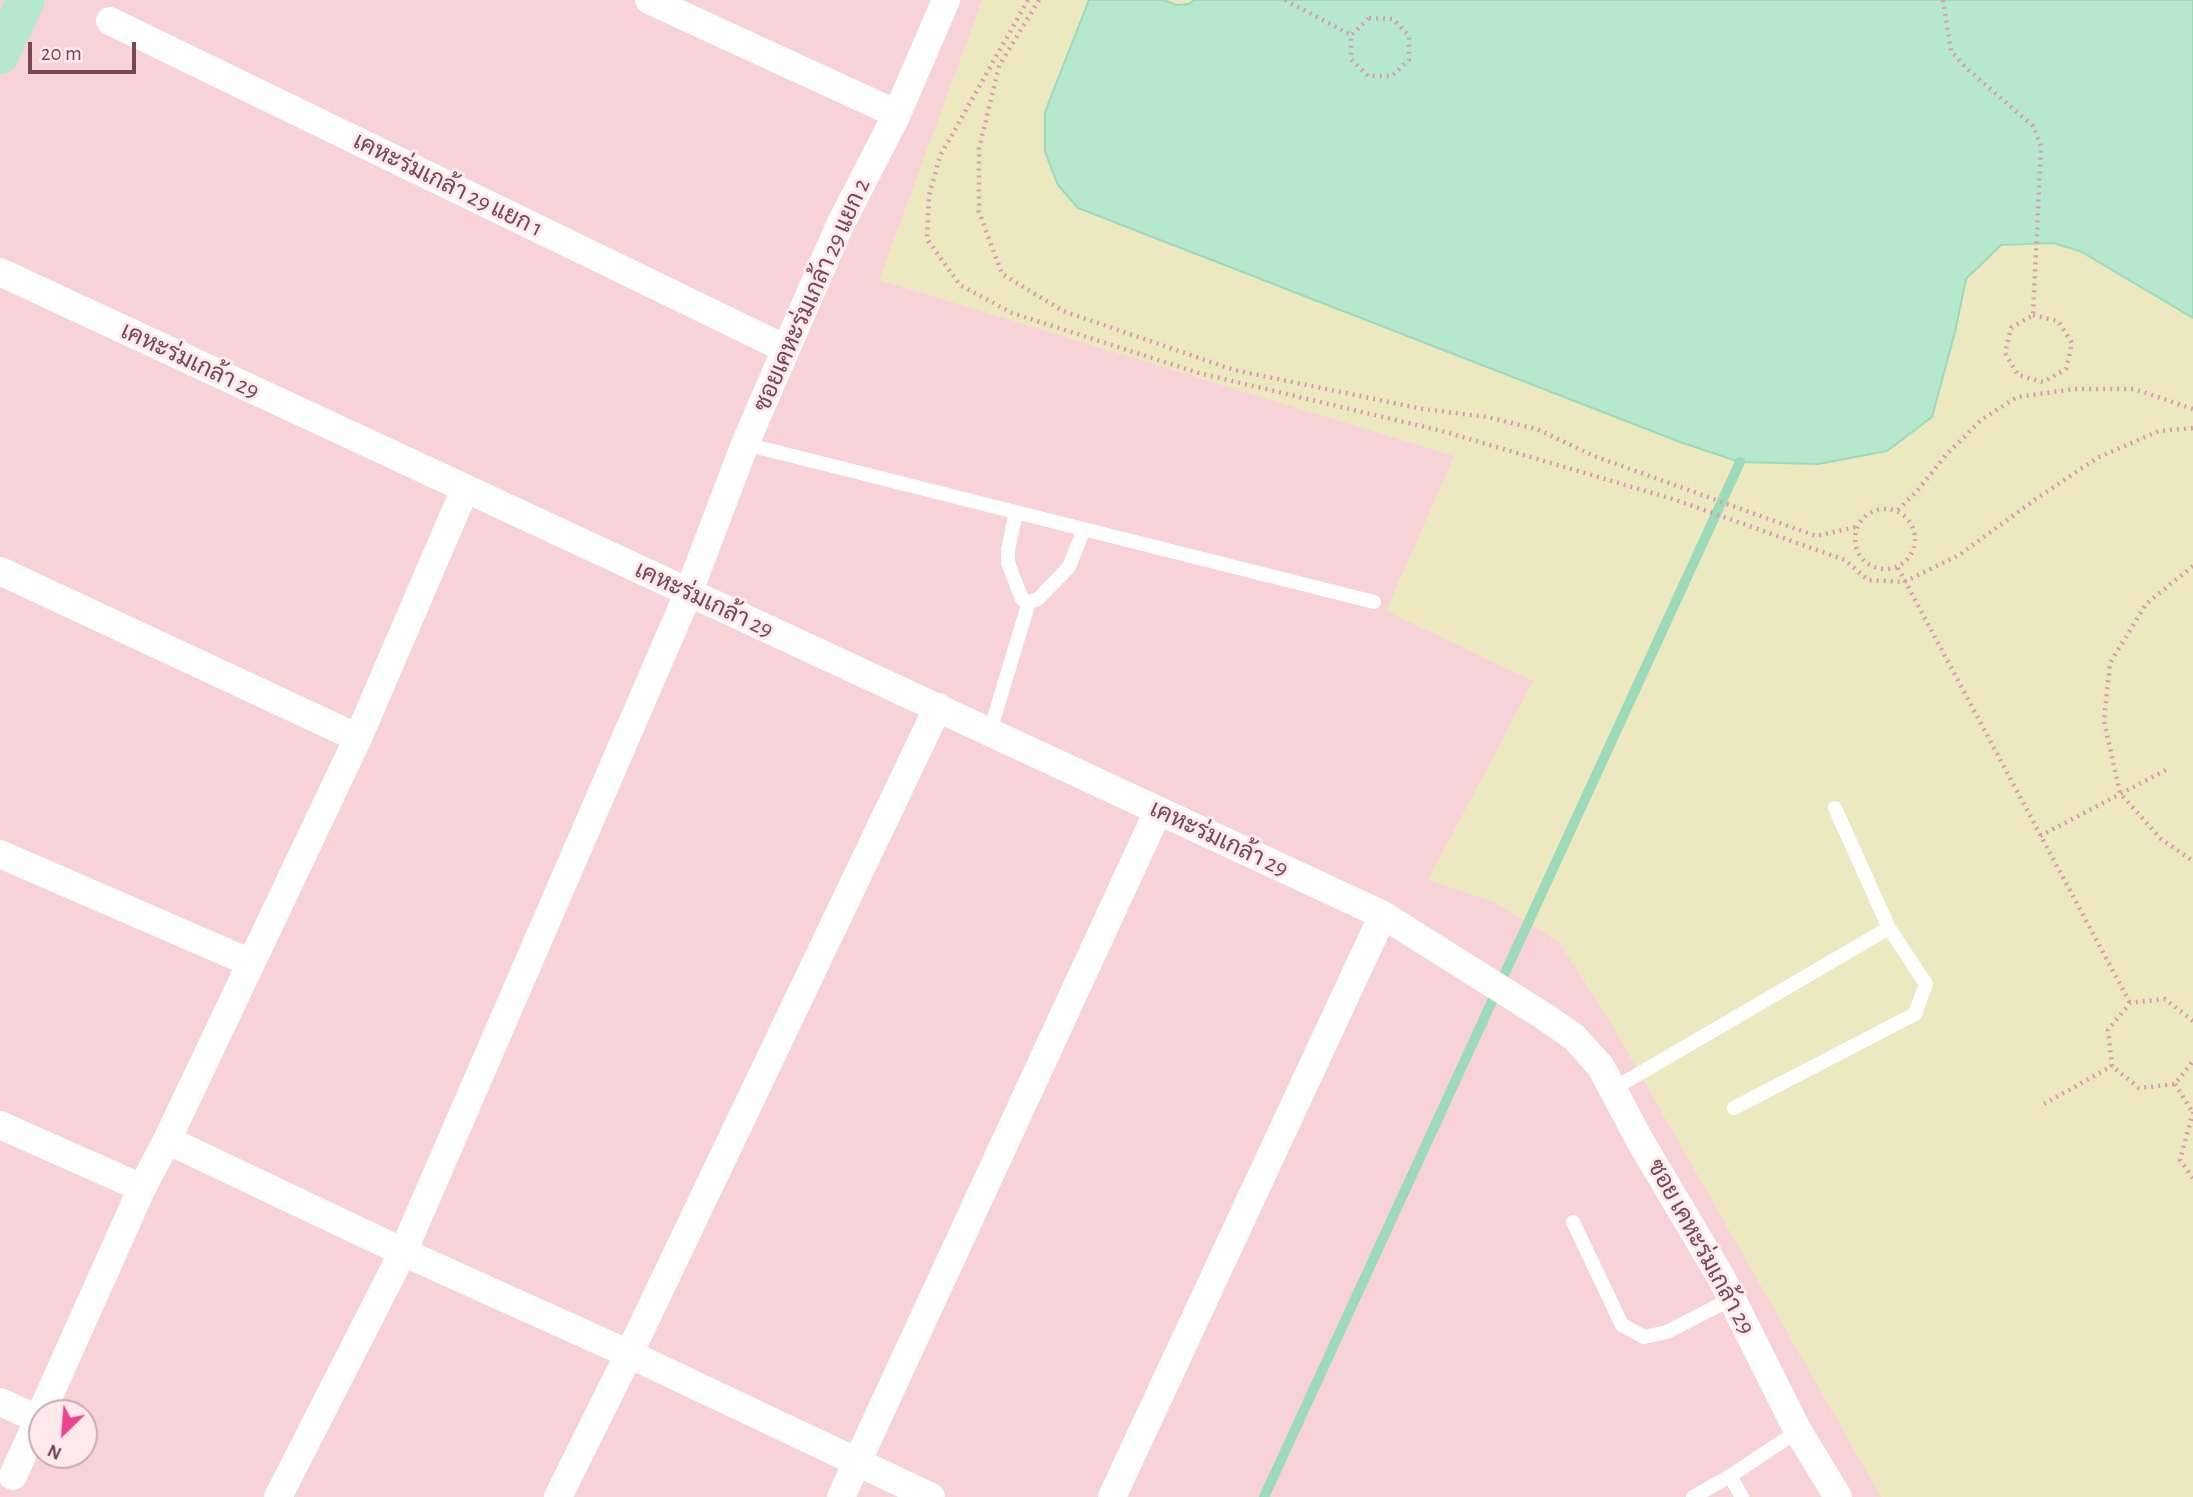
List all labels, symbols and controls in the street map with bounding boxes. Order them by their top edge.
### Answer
scale bar [32,28,140,72]
text: 20 m [41,43,82,64]
street label: เคหะร่มเกล้า 29 แยก 1 [349,127,547,243]
street label: ซอยเคหะร่มเกล้า 29 แยก 2 [748,174,876,416]
street label: เคหะร่มเกล้า 29 [116,316,264,406]
street label: เคหะร่มเกล้า 29 [630,555,778,645]
street label: เคหะร่มเกล้า 29 [1145,794,1293,884]
street label: ซอย เคหะร่มเกล้า 29 [1641,1154,1761,1340]
north arrow [28,1399,98,1469]
text: N [45,1440,65,1463]

